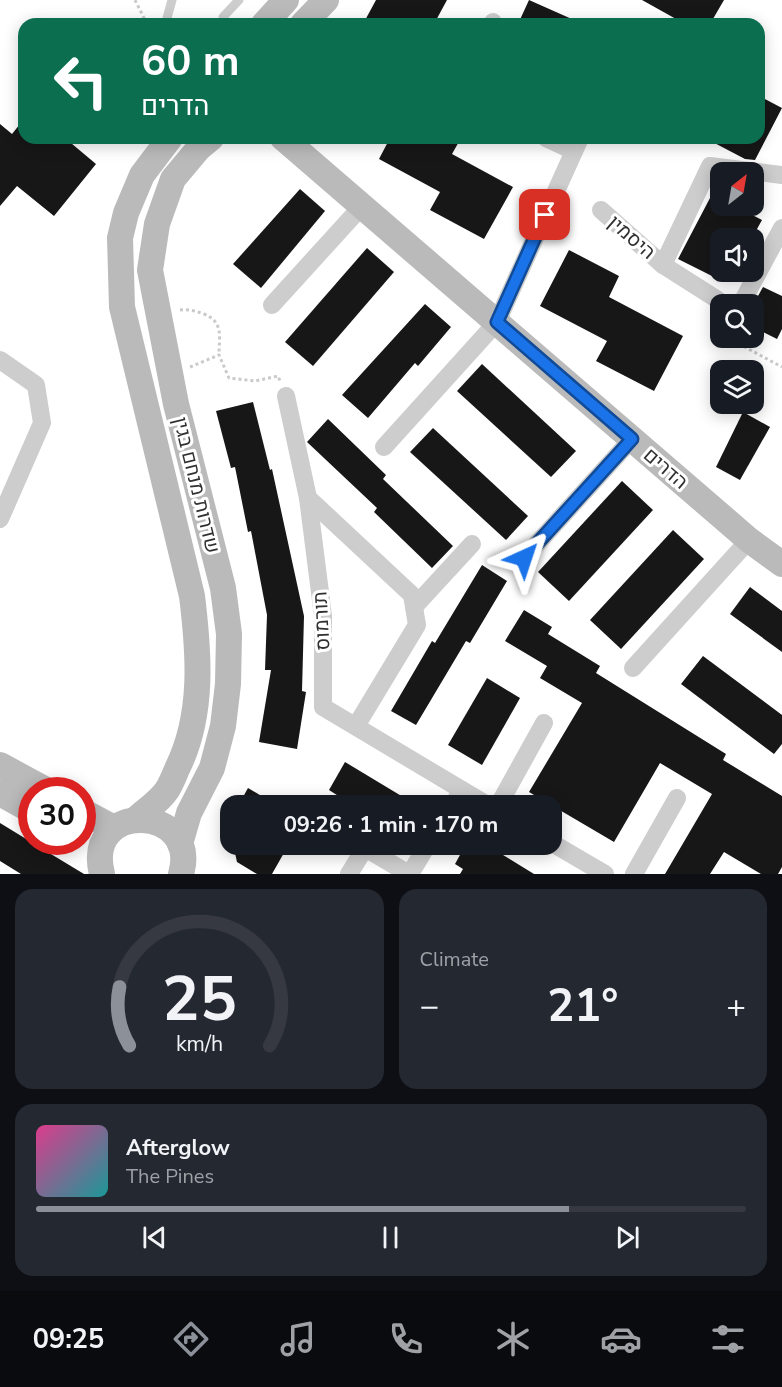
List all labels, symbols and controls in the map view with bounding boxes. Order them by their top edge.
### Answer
text: 60 m [141,33,240,90]
icon: left [42,42,120,120]
text: הדרים [141,88,210,125]
north arrow [710,162,764,216]
map controls [710,162,764,414]
pin [519,189,570,240]
icon: arrive [528,198,561,231]
street label: היסמין [602,209,661,266]
button: sound [710,228,764,282]
button: search [710,294,764,348]
button: layers [710,360,764,414]
street label: שדרות מנחם בגין [167,414,227,556]
street label: הדרים [638,442,694,495]
position arrow [492,526,556,590]
street label: תורמוס [306,591,337,651]
speed limit sign: 30 [18,777,96,855]
text: 09:26 · 1 min · 170 m [284,810,498,840]
text: Climate [420,946,489,973]
text: 25 [162,957,237,1042]
text: 21° [547,976,618,1037]
text: − [420,984,439,1029]
text: + [726,984,746,1029]
text: km/h [176,1029,223,1059]
text: Afterglow [126,1133,230,1163]
text: The Pines [126,1163,214,1190]
icon: previous [138,1221,171,1254]
icon: pause [374,1221,407,1254]
icon: next [611,1221,644,1254]
icon: directions [170,1318,212,1360]
icon: music [277,1318,319,1360]
icon: phone [385,1318,427,1360]
icon: climate [492,1318,534,1360]
icon: car [600,1318,642,1360]
icon: filters [707,1318,749,1360]
text: 09:25 [33,1321,104,1358]

